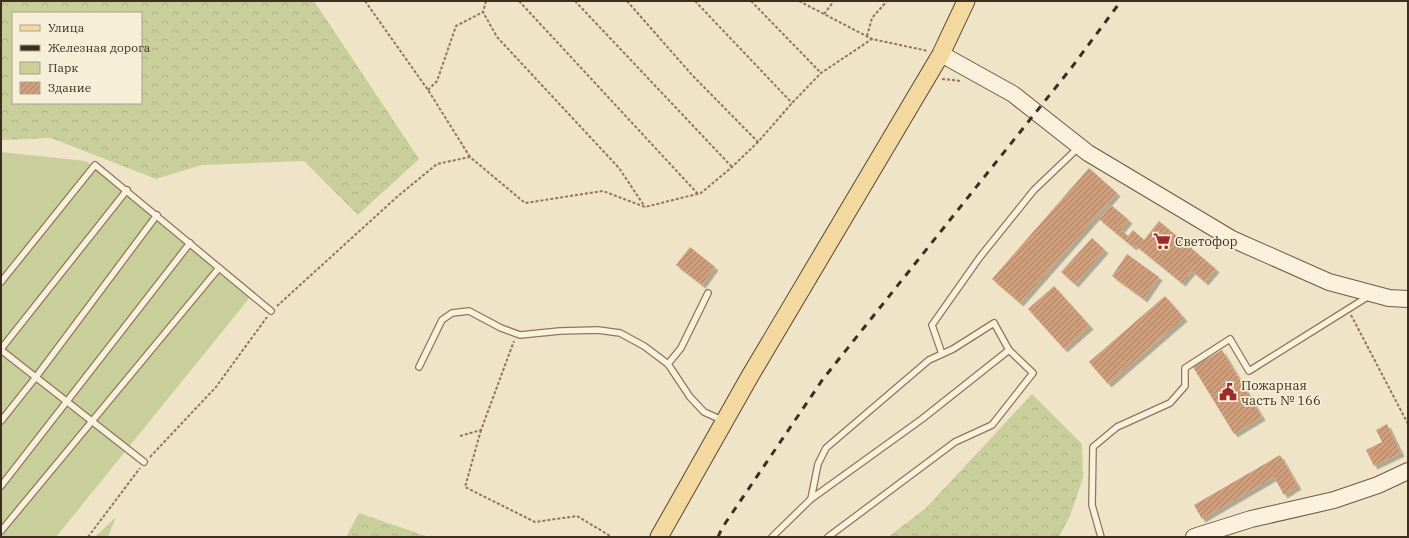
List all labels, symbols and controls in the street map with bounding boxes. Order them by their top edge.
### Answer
legend [12,12,142,104]
text: Улица [48,20,85,35]
text: Железная дорога [48,40,151,55]
text: Парк [48,60,78,75]
text: Здание [48,80,91,95]
supermarket icon: Светофор [1152,231,1172,251]
place label: Светофор [1175,233,1238,250]
place label: Пожарная часть № 166 [1241,377,1321,409]
public building icon: Пожарная часть № 166 [1218,382,1238,402]

